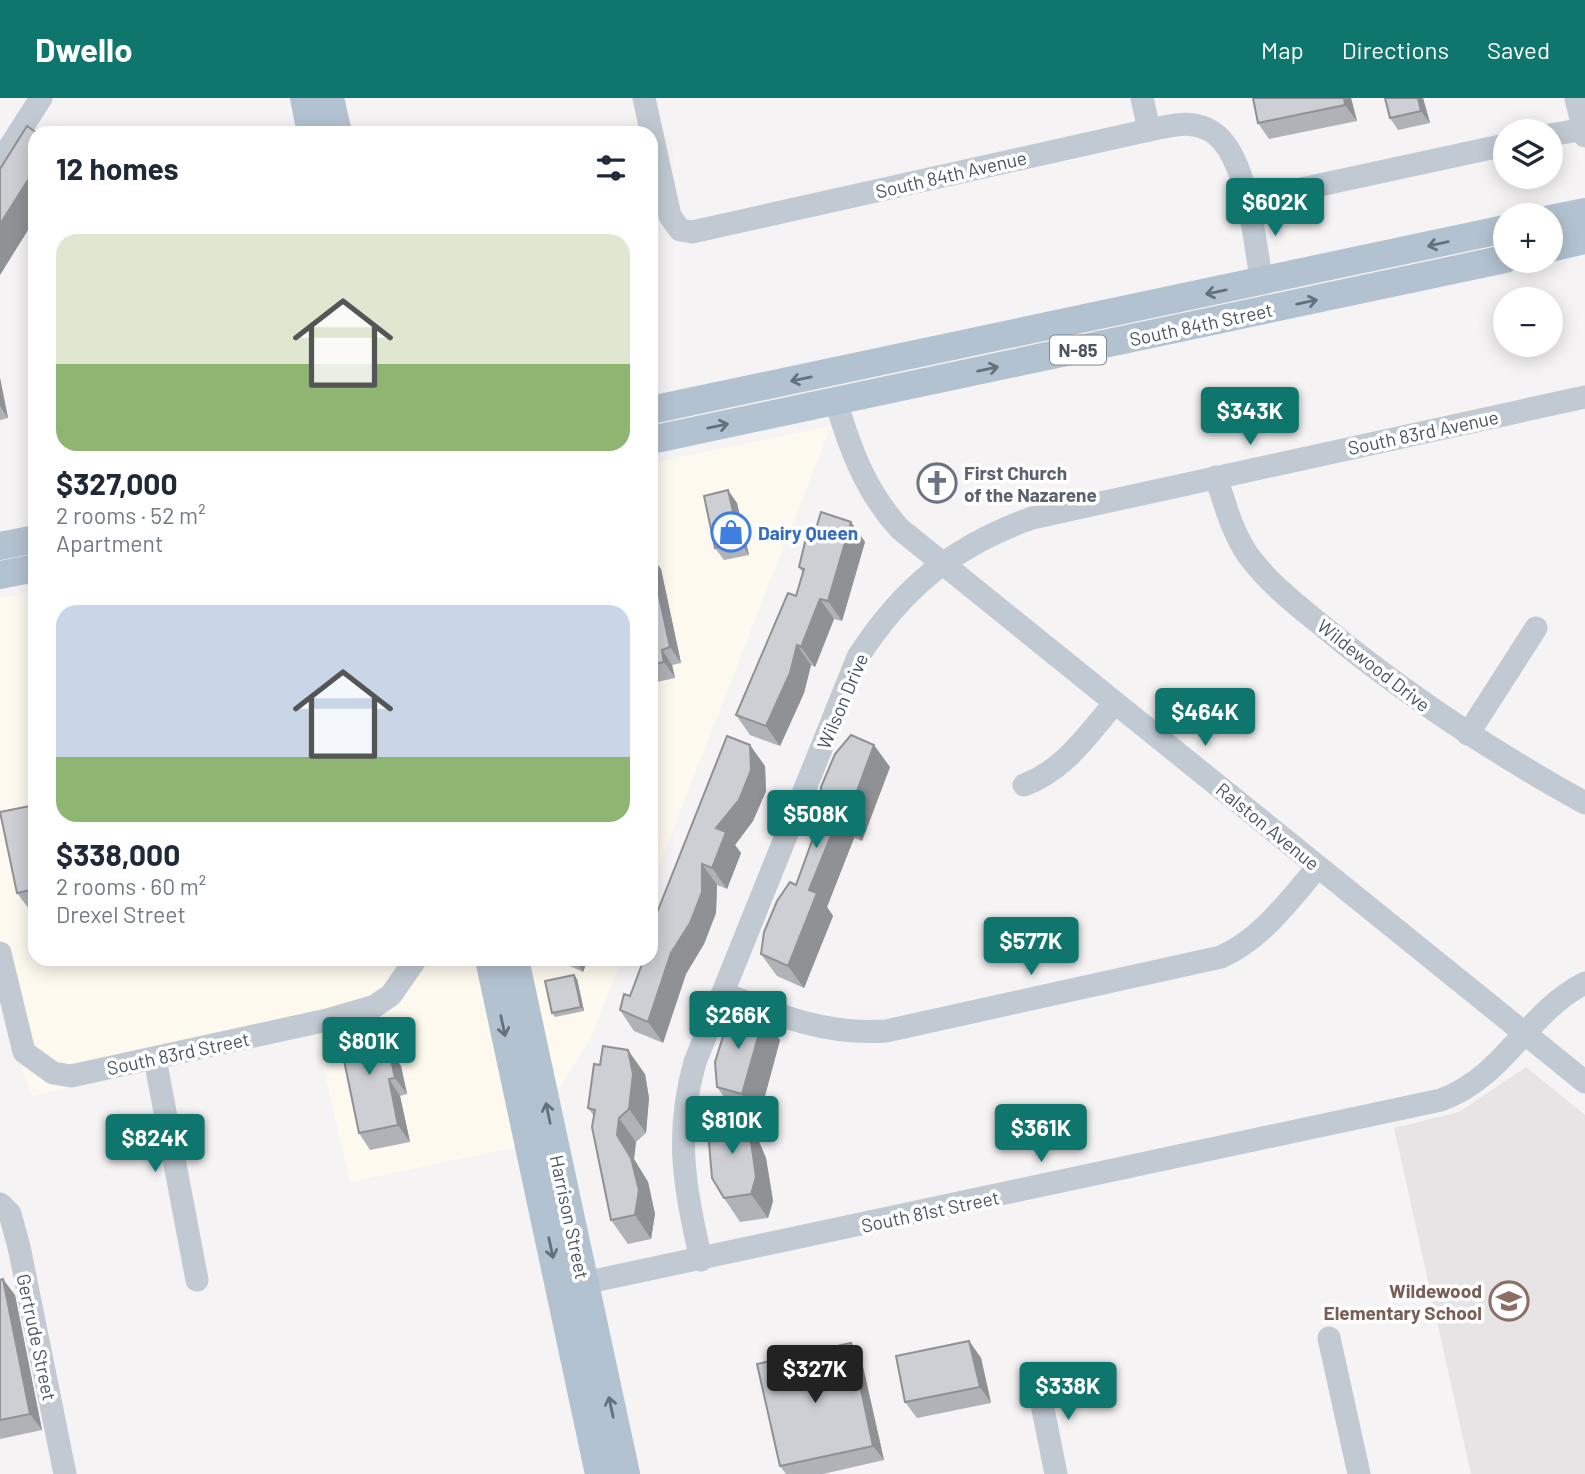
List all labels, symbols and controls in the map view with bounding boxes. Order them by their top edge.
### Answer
text: Dwello [35,29,133,69]
text: Map [1261,35,1304,64]
text: Directions [1342,35,1449,64]
text: Saved [1487,35,1550,64]
map controls [1493,119,1563,357]
button: layers [1493,119,1563,189]
street label: South 84th Avenue [873,145,1029,203]
icon: filters [592,149,630,187]
text: 12 homes [56,150,179,186]
pin: $602K [1226,178,1324,238]
text: $602K [1242,187,1308,215]
button: + [1493,203,1563,273]
one-way arrow [1427,238,1450,252]
icon: home [280,280,406,406]
one-way arrow [1205,286,1228,300]
button: − [1493,287,1563,357]
one-way arrow [1295,294,1318,308]
street label: South 84th Street [1127,298,1275,350]
road number: N-85 [1050,336,1106,364]
one-way arrow [976,362,999,376]
one-way arrow [790,372,813,386]
pin: $343K [1201,388,1299,447]
text: $343K [1217,396,1283,424]
street label: South 83rd Avenue [1345,405,1501,459]
one-way arrow [706,419,729,433]
place label: First Church of the Nazarene [964,461,1097,506]
church icon: First Church of the Nazarene [916,462,958,504]
text: $327,000 [56,465,178,501]
text: 2 rooms · 52 m² [56,501,206,529]
shop icon: Dairy Queen [710,511,752,553]
place label: Dairy Queen [758,521,858,544]
text: Apartment [56,529,163,557]
street label: Wildewood Drive [1313,614,1435,716]
street label: Wilson Drive [812,650,872,752]
icon: home [280,651,406,777]
pin: $464K [1156,688,1254,748]
text: $464K [1171,697,1239,725]
street label: Ralston Avenue [1212,777,1324,875]
pin: $508K [767,790,865,850]
text: $508K [783,799,849,827]
text: $338,000 [56,836,180,872]
text: 2 rooms · 60 m² [56,872,206,900]
text: Drexel Street [56,900,186,928]
pin: $577K [982,918,1080,977]
text: $577K [1000,926,1062,954]
pin: $266K [689,992,787,1051]
text: $266K [705,1000,771,1028]
one-way arrow [497,1014,510,1037]
pin: $801K [320,1018,418,1077]
text: $801K [339,1026,400,1054]
street label: South 83rd Street [105,1027,251,1079]
pin: $810K [683,1096,781,1156]
one-way arrow [541,1102,554,1125]
pin: $361K [992,1104,1090,1164]
text: $810K [702,1105,763,1133]
text: $361K [1011,1113,1071,1141]
pin: $824K [106,1114,204,1174]
text: $824K [122,1123,188,1151]
street label: Harrison Street [546,1153,594,1281]
street label: South 81st Street [859,1185,1001,1237]
one-way arrow [544,1236,558,1259]
street label: Gertrude Street [12,1271,62,1403]
place label: Wildewood Elementary School [1324,1279,1482,1324]
school or university icon: Wildewood Elementary School [1488,1280,1530,1322]
pin: $327K [766,1346,864,1405]
text: $327K [783,1354,847,1382]
pin: $338K [1019,1362,1117,1422]
text: $338K [1036,1371,1100,1399]
one-way arrow [604,1396,618,1419]

